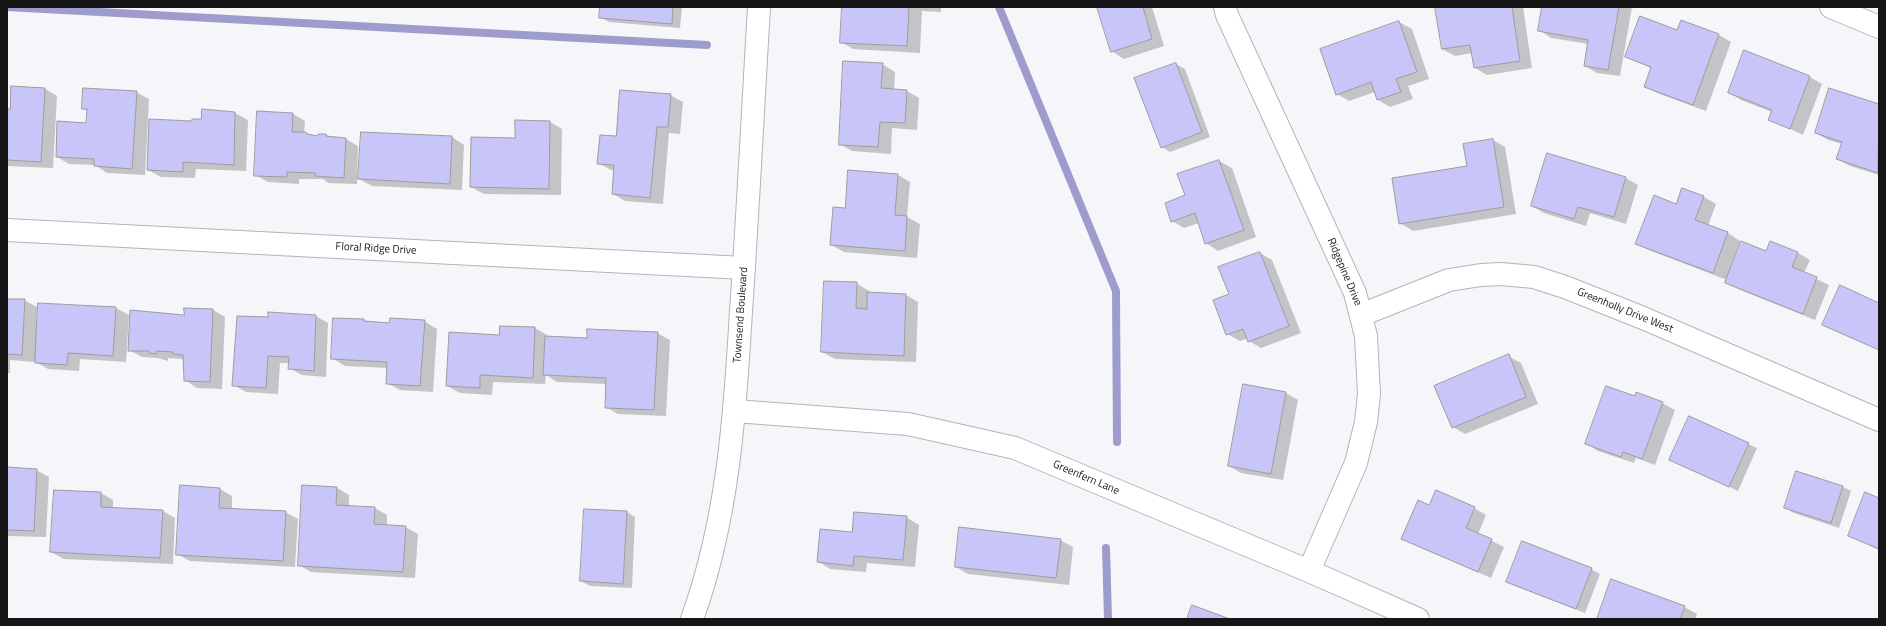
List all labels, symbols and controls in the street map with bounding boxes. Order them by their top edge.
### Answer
street label: Ridgepine Drive [1324,236,1364,308]
street label: Floral Ridge Drive [335,240,417,258]
street label: Townsend Boulevard [731,267,751,363]
street label: Greenholly Drive West [1575,286,1675,336]
street label: Greenfern Lane [1051,458,1121,498]

